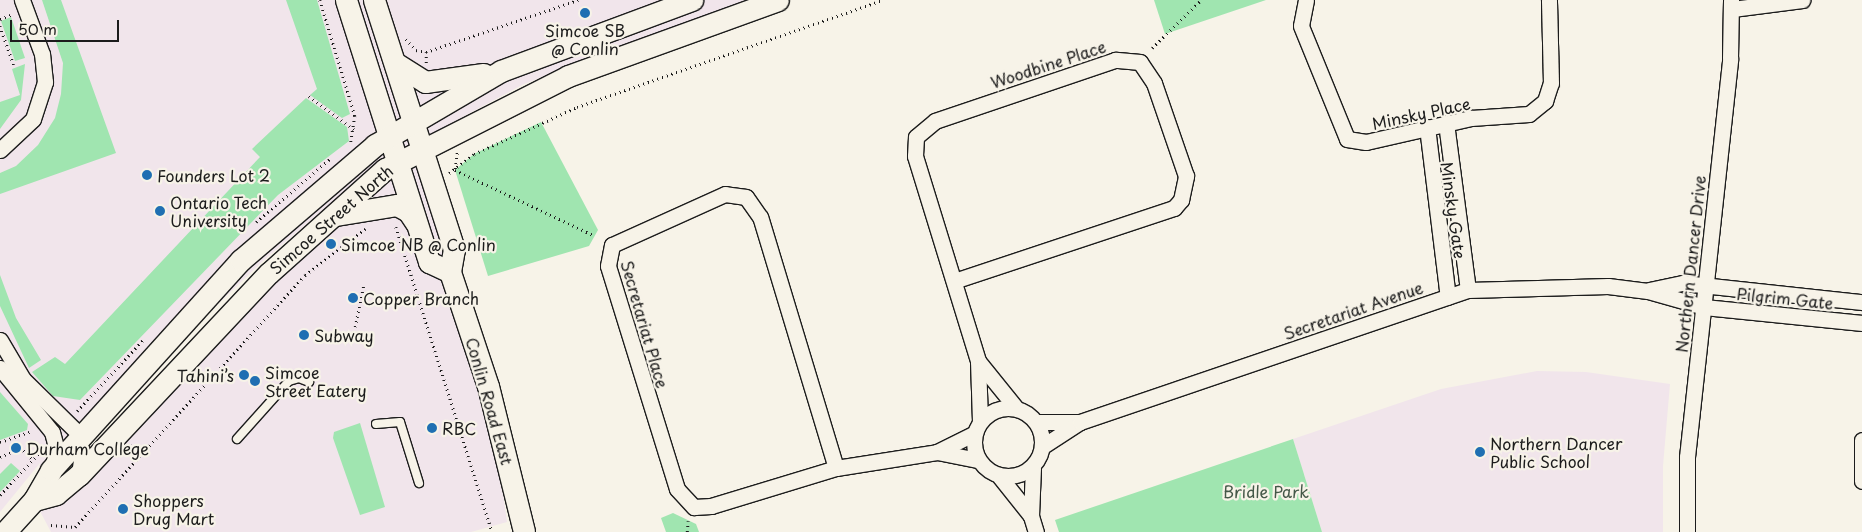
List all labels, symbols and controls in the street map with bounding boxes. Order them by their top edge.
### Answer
marker: Simcoe SB @ Conlin [579,7,591,19]
scale bar [12,10,121,42]
text: 50 m [18,17,57,40]
place label: Simcoe SB @ Conlin [545,20,625,58]
street label: Woodbine Place [987,36,1109,92]
street label: Minsky Place [1369,93,1473,133]
street label: Simcoe Street North [265,160,397,278]
street label: Minsky Gate [1438,160,1470,260]
place label: Founders Lot 2 [157,165,272,185]
marker: Founders Lot 2 [141,169,153,181]
street label: Northern Dancer Drive [1671,174,1709,354]
place label: Ontario Tech University [170,192,268,230]
marker: Ontario Tech University [154,205,166,217]
place label: Simcoe NB @ Conlin [341,234,497,254]
marker: Simcoe NB @ Conlin [325,238,337,250]
street label: Secretariat Place [618,258,672,390]
street label: Secretariat Avenue [1281,277,1425,343]
street label: Pilgrim Gate [1736,283,1834,313]
place label: Copper Branch [363,288,479,308]
marker: Copper Branch [347,292,359,304]
place label: Subway [314,325,373,345]
marker: Subway [298,329,310,341]
street label: Conlin Road East [463,335,517,467]
place label: Simcoe Street Eatery [265,362,368,400]
place label: Tahini’s [177,365,234,385]
marker: Tahini’s [238,369,250,381]
marker: Simcoe Street Eatery [249,375,261,387]
place label: RBC [442,418,476,438]
marker: RBC [426,422,438,434]
place label: Northern Dancer Public School [1490,433,1623,471]
place label: Durham College [26,438,150,458]
marker: Durham College [10,442,22,454]
marker: Northern Dancer Public School [1474,446,1486,458]
park label: Bridle Park [1223,481,1309,501]
place label: Shoppers Drug Mart [133,490,215,528]
marker: Shoppers Drug Mart [117,503,129,515]

